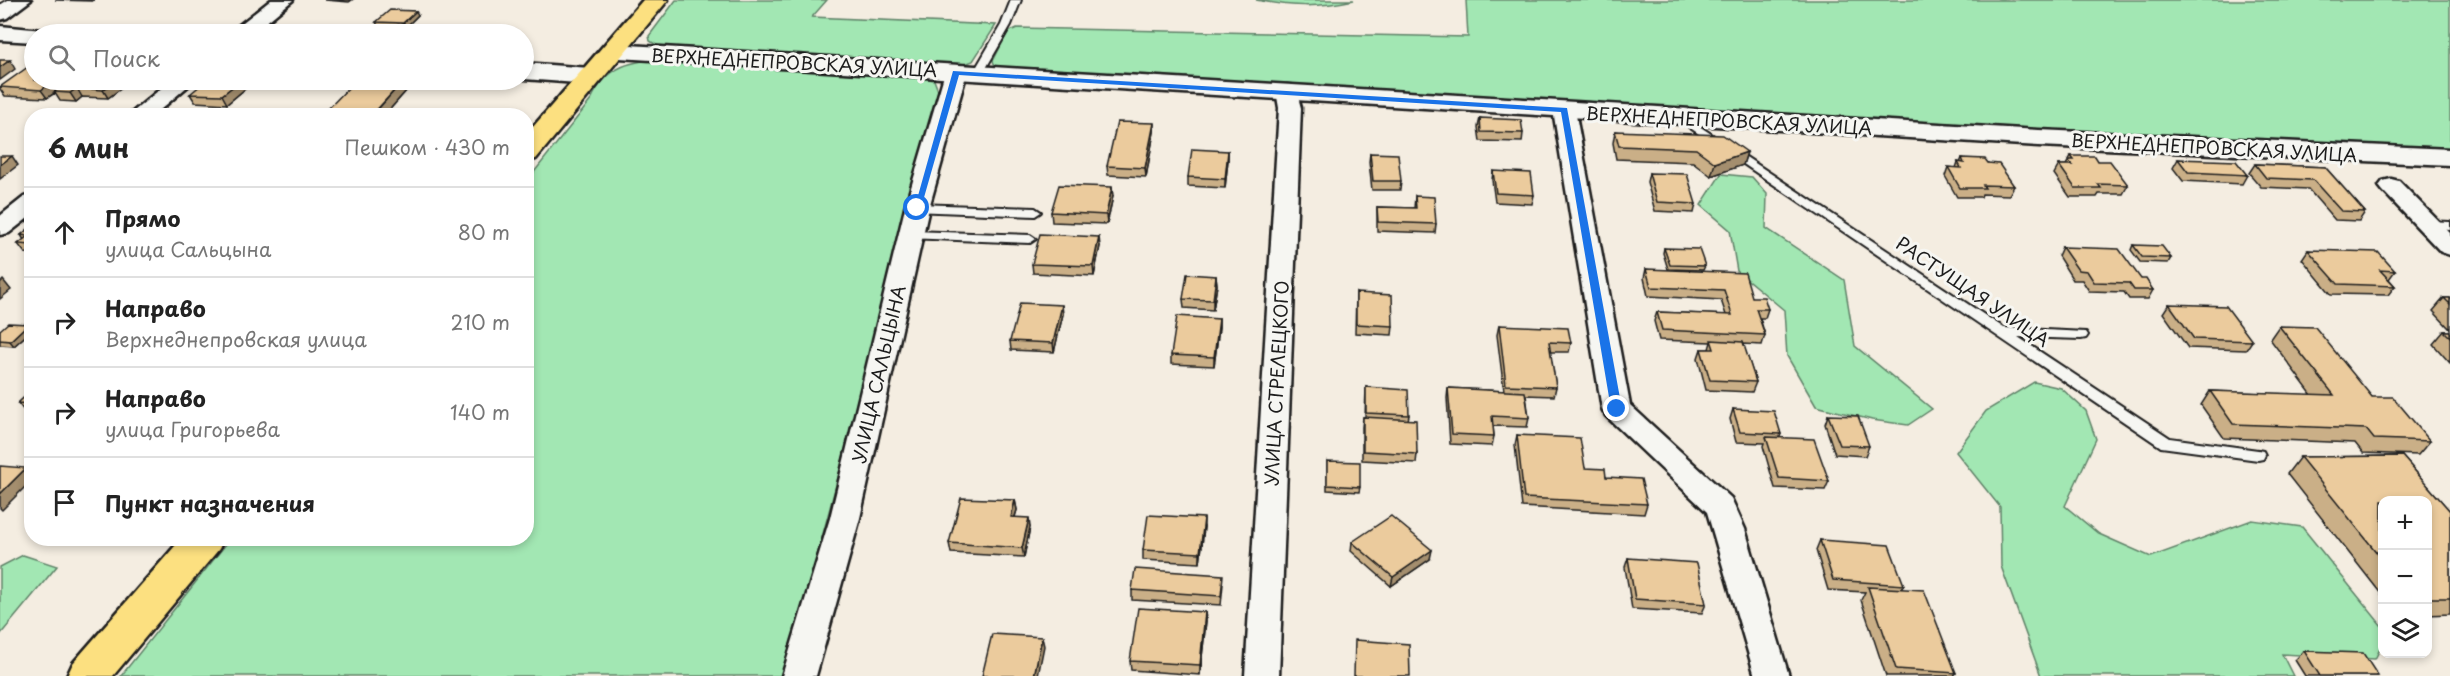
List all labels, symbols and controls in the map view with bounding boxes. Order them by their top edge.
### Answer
search box [24,24,534,90]
icon: search [45,41,78,74]
text: Поиск [93,41,160,74]
street label: ВЕРХНЕДНЕПРОВСКАЯ УЛИЦА [650,41,938,83]
street label: ВЕРХНЕДНЕПРОВСКАЯ УЛИЦА [1585,99,1873,141]
street label: ВЕРХНЕДНЕПРОВСКАЯ УЛИЦА [2070,126,2358,168]
text: 6 мин [48,128,129,167]
text: Пешком · 430 m [345,132,510,162]
route start [903,194,929,220]
text: Прямо [105,201,180,234]
icon: ahead [48,216,81,249]
text: 80 m [458,217,510,247]
street label: РАСТУЩАЯ УЛИЦА [1891,229,2056,353]
text: улица Сальцына [105,234,272,264]
street label: УЛИЦА СТРЕЛЕЦКОГО [1257,280,1295,486]
street label: УЛИЦА САЛЬЦЫНА [844,282,912,466]
text: Направо [105,291,206,324]
icon: right [48,306,81,339]
text: 210 m [451,307,510,337]
text: Верхнеднепровская улица [105,324,367,354]
text: Направо [105,381,206,414]
route end [1603,395,1629,421]
icon: right [48,396,81,429]
text: 140 m [450,397,510,427]
text: улица Григорьева [105,414,280,444]
icon: arrive [48,486,81,519]
text: Пункт назначения [105,486,315,519]
map controls [2378,496,2432,658]
button: + [2378,496,2432,550]
button: − [2378,550,2432,604]
button: layers [2378,604,2432,658]

